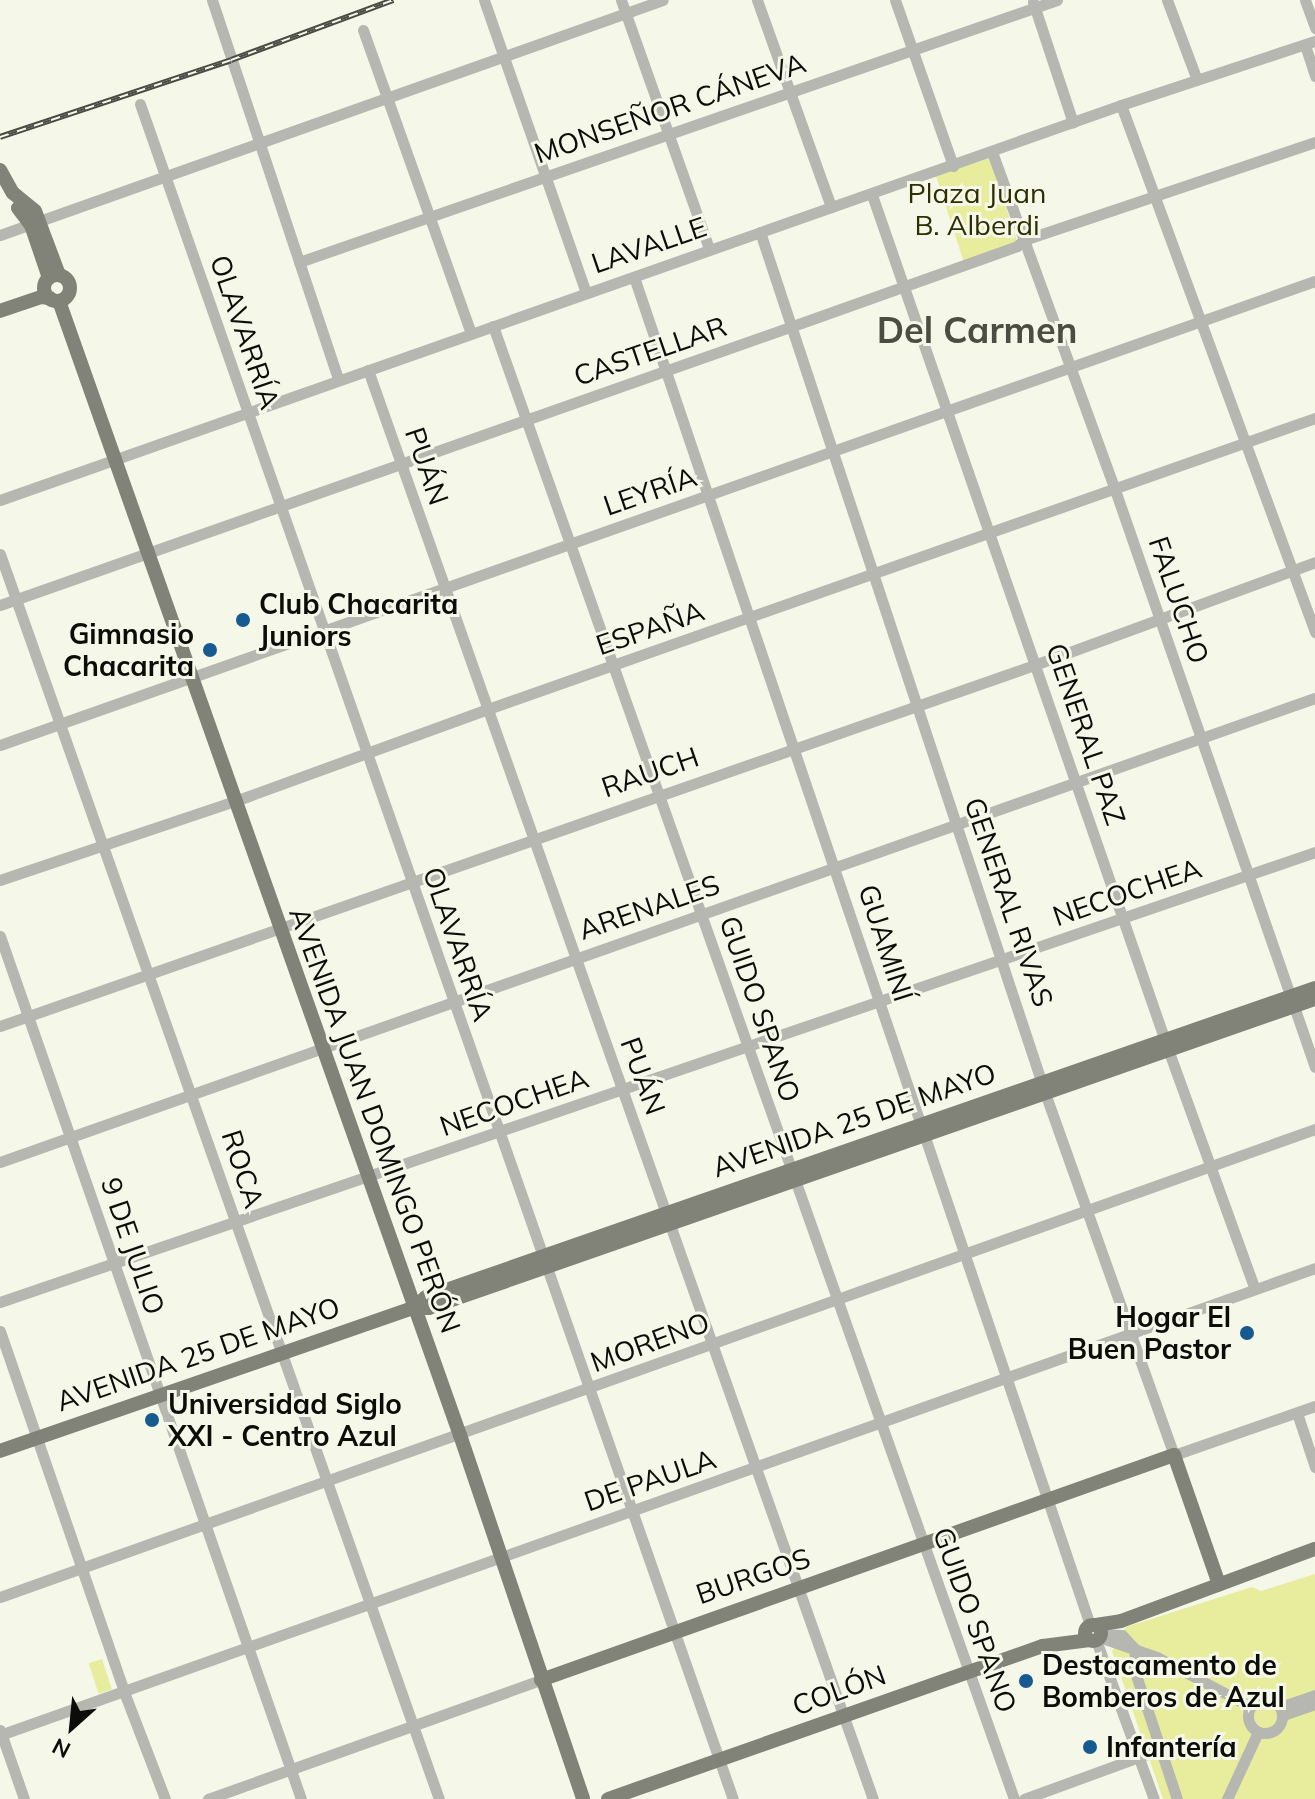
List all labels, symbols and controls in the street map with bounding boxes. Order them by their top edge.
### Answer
street label: MONSEÑOR CÁNEVA [530,46,810,170]
park label: Plaza Juan B. Alberdi [908,176,1046,242]
street label: LAVALLE [587,210,711,280]
street label: OLAVARRÍA [203,251,287,413]
district label: Del Carmen [877,308,1077,352]
street label: CASTELLAR [569,309,731,393]
street label: PUÁN [398,423,456,509]
street label: LEYRÍA [599,459,701,523]
street label: FALUCHO [1142,532,1216,668]
place label: Club Chacarita Juniors [259,587,458,653]
street label: ESPAÑA [592,594,708,662]
marker: Club Chacarita Juniors [234,611,252,629]
place label: Gimnasio Chacarita [63,617,194,683]
street label: GENERAL PAZ [1039,639,1133,829]
marker: Gimnasio Chacarita [201,641,219,659]
street label: RAUCH [597,740,703,804]
street label: GENERAL RIVAS [957,793,1061,1011]
street label: NECOCHEA [1048,851,1206,933]
street label: OLAVARRÍA [416,863,500,1025]
street label: ARENALES [574,867,724,947]
street label: GUAMINÍ [851,880,921,1006]
street label: AVENIDA JUAN DOMINGO PERÓN [282,903,468,1337]
street label: GUIDO SPANO [712,911,808,1107]
street label: PUÁN [614,1033,672,1119]
street label: AVENIDA 25 DE MAYO [708,1056,1000,1184]
street label: NECOCHEA [435,1061,593,1143]
street label: ROCA [215,1126,271,1212]
street label: 9 DE JULIO [94,1173,172,1319]
street label: AVENIDA 25 DE MAYO [52,1290,344,1418]
place label: Hogar El Buen Pastor [1068,1300,1231,1366]
street label: MORENO [586,1305,714,1379]
marker: Hogar El Buen Pastor [1238,1324,1256,1342]
place label: Universidad Siglo XXI - Centro Azul [168,1387,402,1453]
marker: Universidad Siglo XXI - Centro Azul [143,1411,161,1429]
street label: DE PAULA [580,1442,720,1518]
street label: GUIDO SPANO [926,1523,1024,1717]
street label: BURGOS [692,1541,814,1611]
place label: Destacamento de Bomberos de Azul [1042,1648,1285,1714]
street label: COLÓN [788,1658,890,1722]
marker: Destacamento de Bomberos de Azul [1017,1672,1035,1690]
north arrow [32,1687,112,1767]
place label: Infantería [1106,1730,1237,1764]
text: N [47,1732,75,1765]
marker: Infantería [1081,1738,1099,1756]

